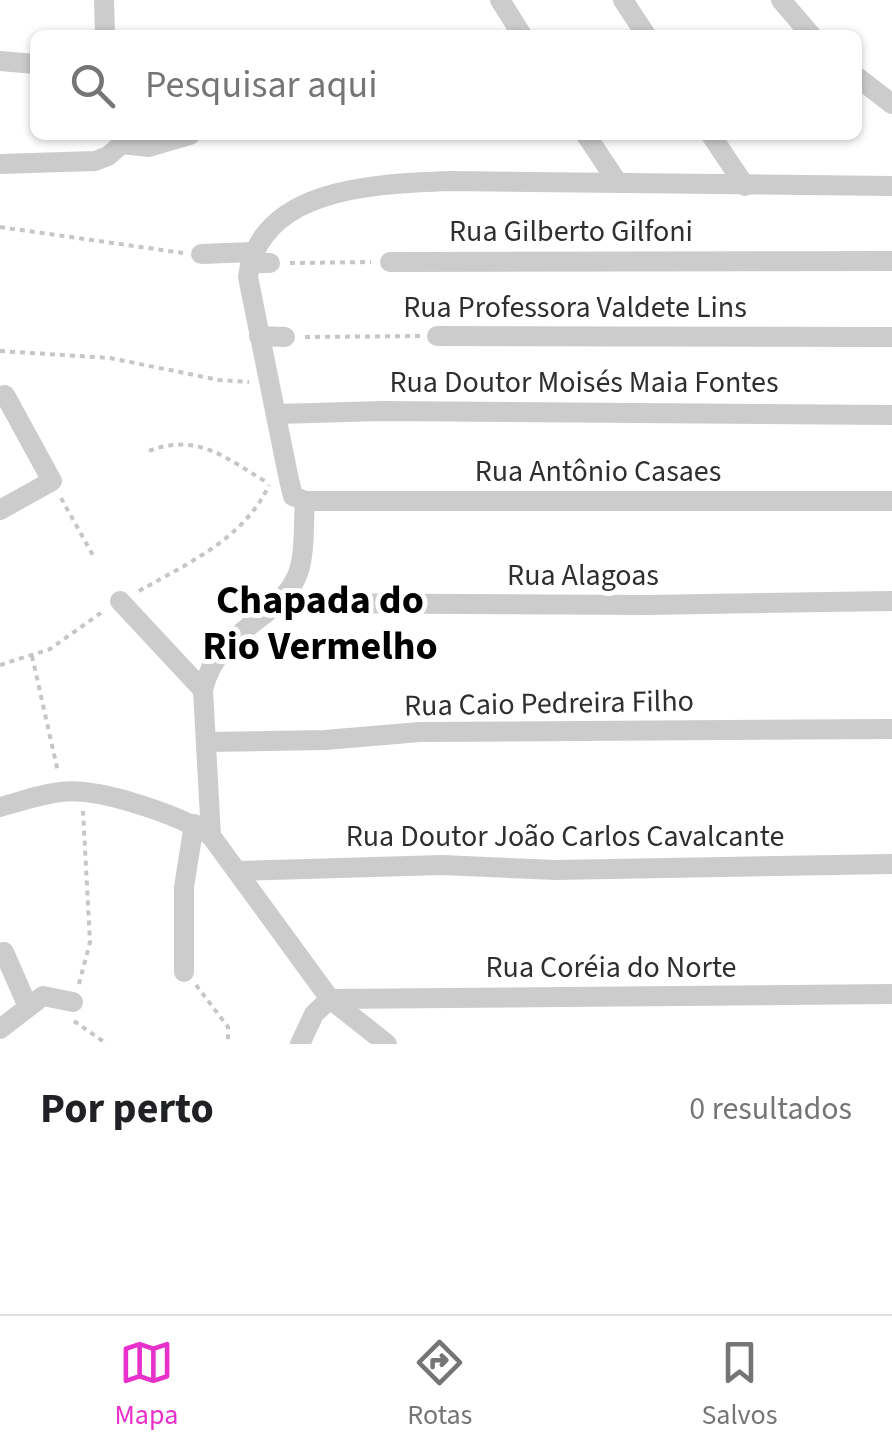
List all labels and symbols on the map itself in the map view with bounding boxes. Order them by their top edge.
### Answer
street label: Rua Gilberto Gilfoni [449,210,693,253]
street label: Rua Professora Valdete Lins [403,286,747,329]
street label: Rua Doutor Moisés Maia Fontes [389,361,779,404]
street label: Rua Antônio Casaes [475,450,721,493]
street label: Rua Alagoas [507,554,659,597]
district label: Chapada do Rio Vermelho [202,572,438,675]
street label: Rua Caio Pedreira Filho [404,679,694,728]
street label: Rua Doutor João Carlos Cavalcante [346,815,784,858]
street label: Rua Coréia do Norte [486,946,737,989]

